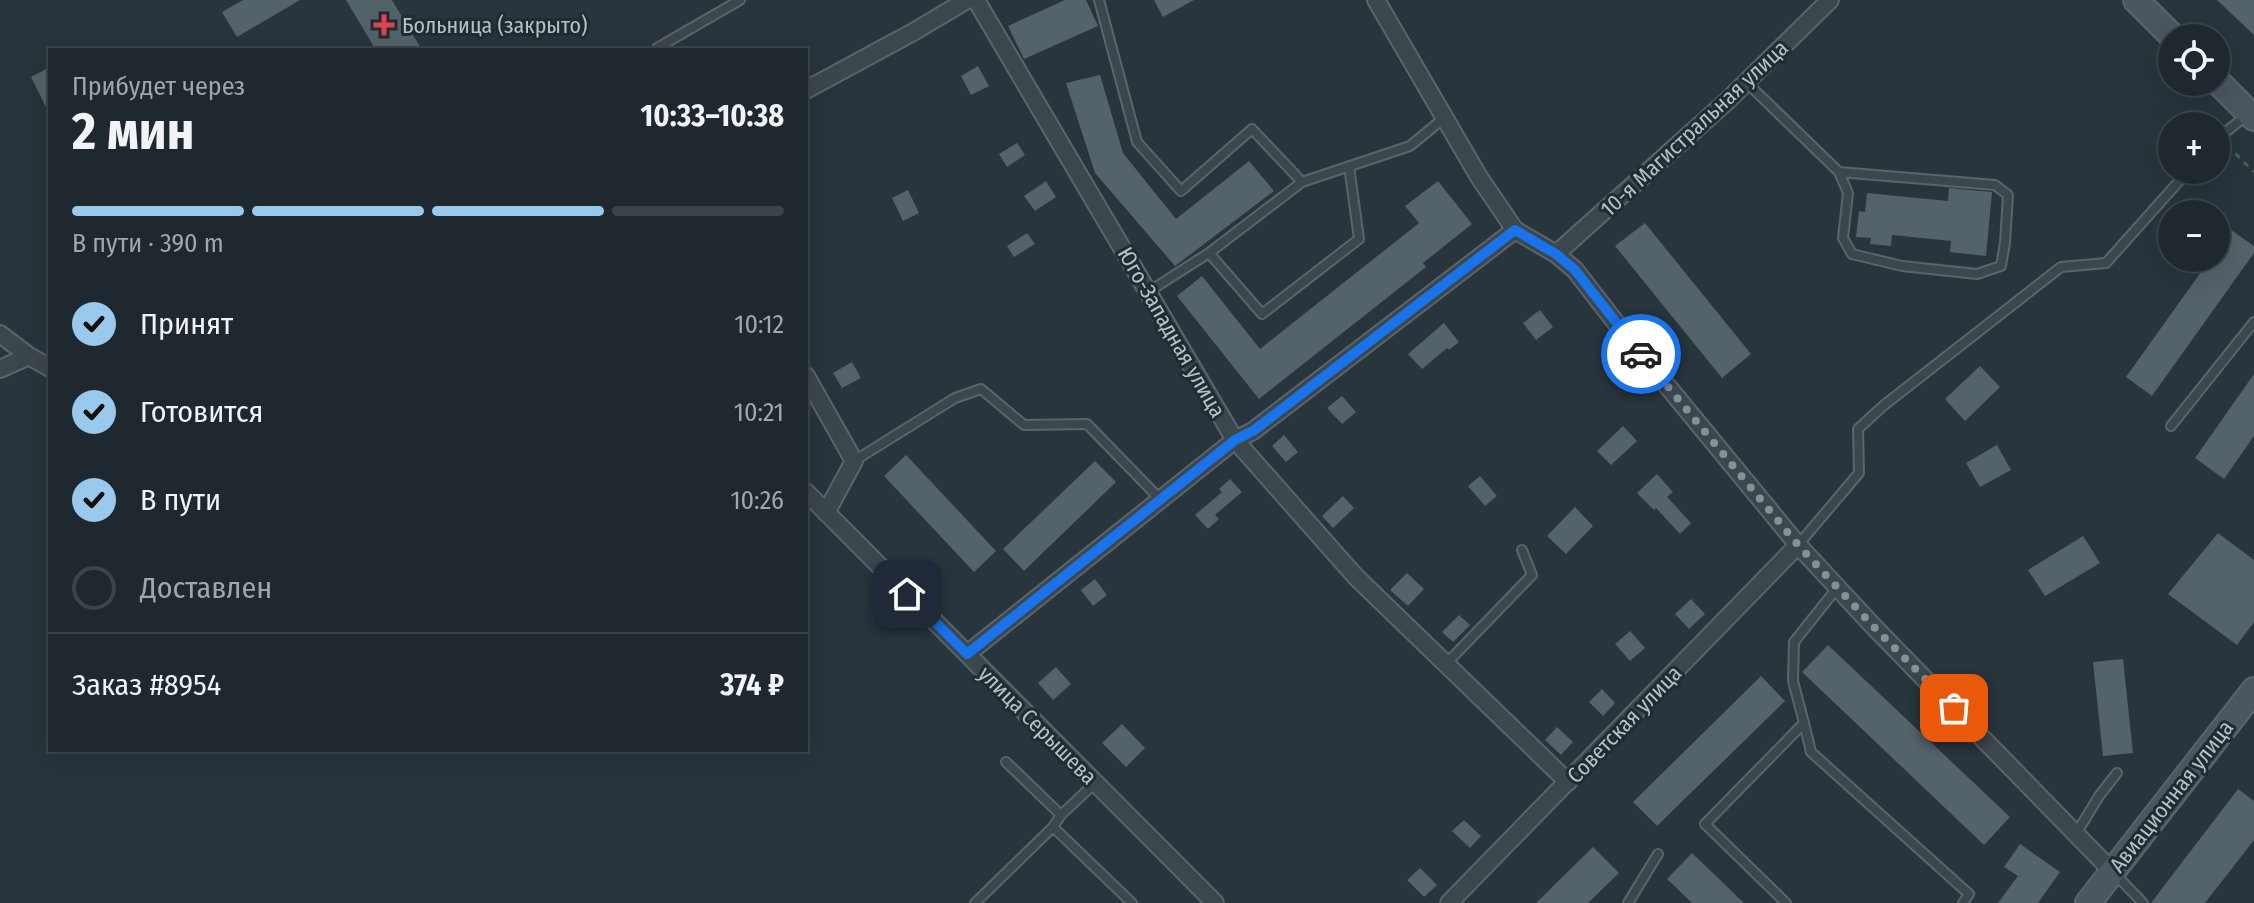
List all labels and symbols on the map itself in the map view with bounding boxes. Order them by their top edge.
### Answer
place label: Больница (закрыто) [402,12,587,39]
marker: Больница (закрыто) [373,14,395,36]
street label: 10-я Магистральная улица [1595,34,1794,222]
street label: Юго-Западная улица [1112,242,1231,422]
courier [1601,314,1681,394]
pin [873,560,941,628]
street label: улица Серышева [973,660,1103,790]
street label: Советская улица [1561,660,1687,789]
pin [1920,674,1988,742]
street label: Авиационная улица [2104,715,2239,878]

